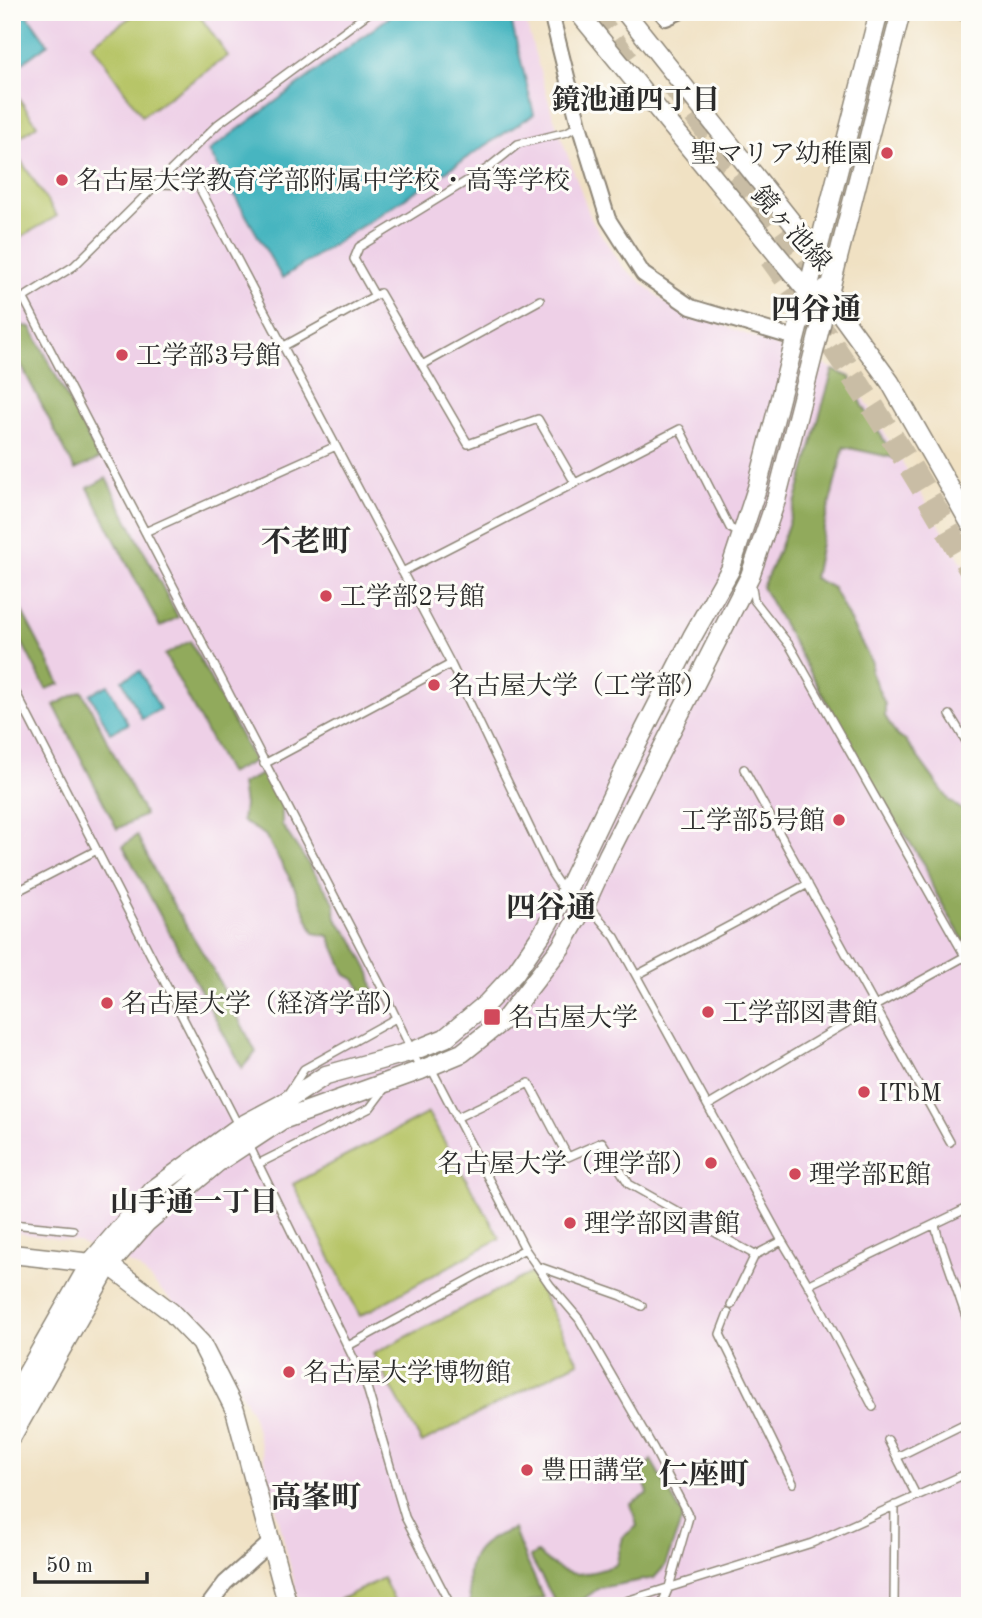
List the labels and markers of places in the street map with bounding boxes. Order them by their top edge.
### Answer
place label: 聖マリア幼稚園 [691,140,873,168]
marker: 聖マリア幼稚園 [879,145,895,161]
place label: 名古屋大学教育学部附属中学校・高等学校 [76,167,570,195]
marker: 名古屋大学教育学部附属中学校・高等学校 [54,172,70,188]
place label: 工学部3号館 [136,342,281,370]
marker: 工学部3号館 [114,347,130,363]
place label: 工学部2号館 [340,583,485,611]
marker: 工学部2号館 [318,588,334,604]
place label: 名古屋大学（工学部） [448,671,708,700]
marker: 名古屋大学（工学部） [426,677,442,693]
place label: 工学部5号館 [680,807,825,835]
marker: 工学部5号館 [831,812,847,828]
place label: 名古屋大学（経済学部） [121,989,407,1018]
marker: 名古屋大学（経済学部） [99,995,115,1011]
place label: 工学部図書館 [722,999,878,1027]
place label: 名古屋大学 [508,1004,638,1032]
marker: 工学部図書館 [700,1004,716,1020]
marker: 名古屋大学 [482,1007,502,1027]
place label: ITbM [878,1081,942,1107]
marker: ITbM [856,1084,872,1100]
place label: 名古屋大学（理学部） [437,1149,697,1178]
marker: 名古屋大学（理学部） [703,1155,719,1171]
place label: 理学部E館 [809,1161,931,1189]
marker: 理学部E館 [787,1166,803,1182]
place label: 理学部図書館 [584,1210,740,1238]
marker: 理学部図書館 [562,1215,578,1231]
place label: 名古屋大学博物館 [303,1359,511,1387]
marker: 名古屋大学博物館 [281,1364,297,1380]
place label: 豊田講堂 [541,1457,645,1485]
marker: 豊田講堂 [519,1462,535,1478]

